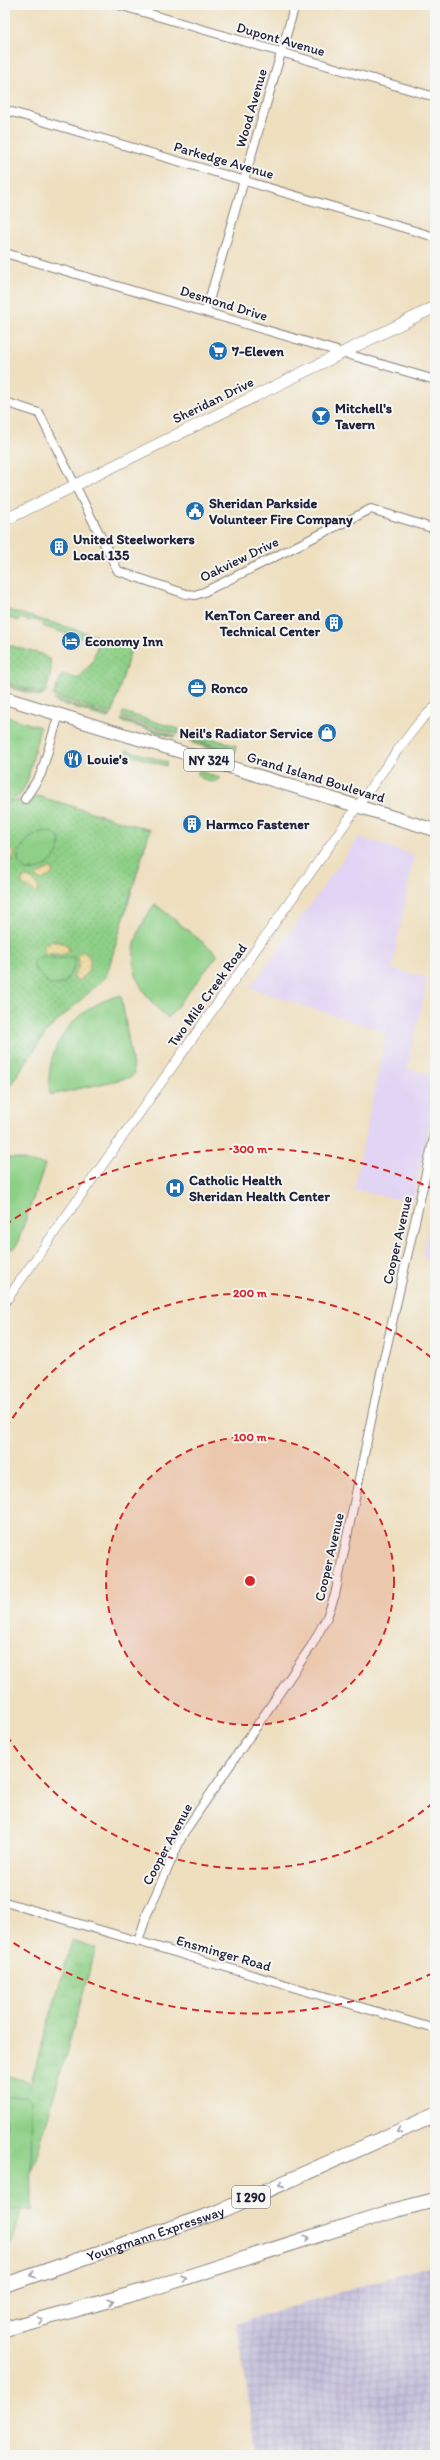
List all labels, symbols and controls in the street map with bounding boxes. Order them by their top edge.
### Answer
street label: Dupont Avenue [235,19,327,60]
street label: Wood Avenue [232,66,271,149]
street label: Parkedge Avenue [172,138,276,183]
street label: Desmond Drive [178,282,270,325]
supermarket icon: 7-Eleven [207,340,229,362]
place label: 7-Eleven [231,343,284,360]
street label: Sheridan Drive [170,373,257,427]
place label: Mitchell's Tavern [334,400,392,433]
bar icon: Mitchell's Tavern [310,405,332,427]
place label: Sheridan Parkside Volunteer Fire Company [209,495,353,528]
public building icon: Sheridan Parkside Volunteer Fire Company [184,500,206,522]
place label: United Steelworkers Local 135 [73,531,195,564]
street label: Oakview Drive [197,533,282,586]
building icon: United Steelworkers Local 135 [48,536,70,558]
place label: KenTon Career and Technical Center [205,607,321,640]
building icon: KenTon Career and Technical Center [323,612,345,634]
hotel icon: Economy Inn [60,630,82,652]
place label: Economy Inn [85,633,163,650]
office icon: Ronco [186,677,208,699]
place label: Ronco [211,680,248,697]
shop icon: Neil's Radiator Service [316,722,338,744]
place label: Neil's Radiator Service [179,725,313,742]
restaurant icon: Louie's [62,748,84,770]
street label: Grand Island Boulevard [245,748,387,807]
road number: NY 324 [184,749,234,771]
place label: Louie's [87,751,128,768]
building icon: Harmco Fastener [181,813,203,835]
place label: Harmco Fastener [206,816,310,833]
street label: Two Mile Creek Road [164,940,251,1050]
text: 300 m [233,1142,268,1156]
place label: Catholic Health Sheridan Health Center [189,1172,330,1205]
hospital icon: Catholic Health Sheridan Health Center [164,1177,186,1199]
street label: Cooper Avenue [379,1194,416,1286]
text: 200 m [233,1286,268,1300]
text: 100 m [233,1430,267,1444]
street label: Cooper Avenue [311,1511,348,1603]
centre of rings [243,1574,257,1588]
street label: Cooper Avenue [139,1800,196,1888]
street label: Ensminger Road [174,1932,274,1975]
one-way arrow [396,2126,404,2134]
one-way arrow [278,2179,285,2187]
road number: I 290 [232,2186,270,2208]
street label: Youngmann Expressway [85,2202,227,2265]
one-way arrow [304,2234,311,2242]
one-way arrow [30,2271,37,2279]
one-way arrow [180,2274,187,2283]
one-way arrow [107,2297,114,2306]
one-way arrow [37,2317,43,2325]

